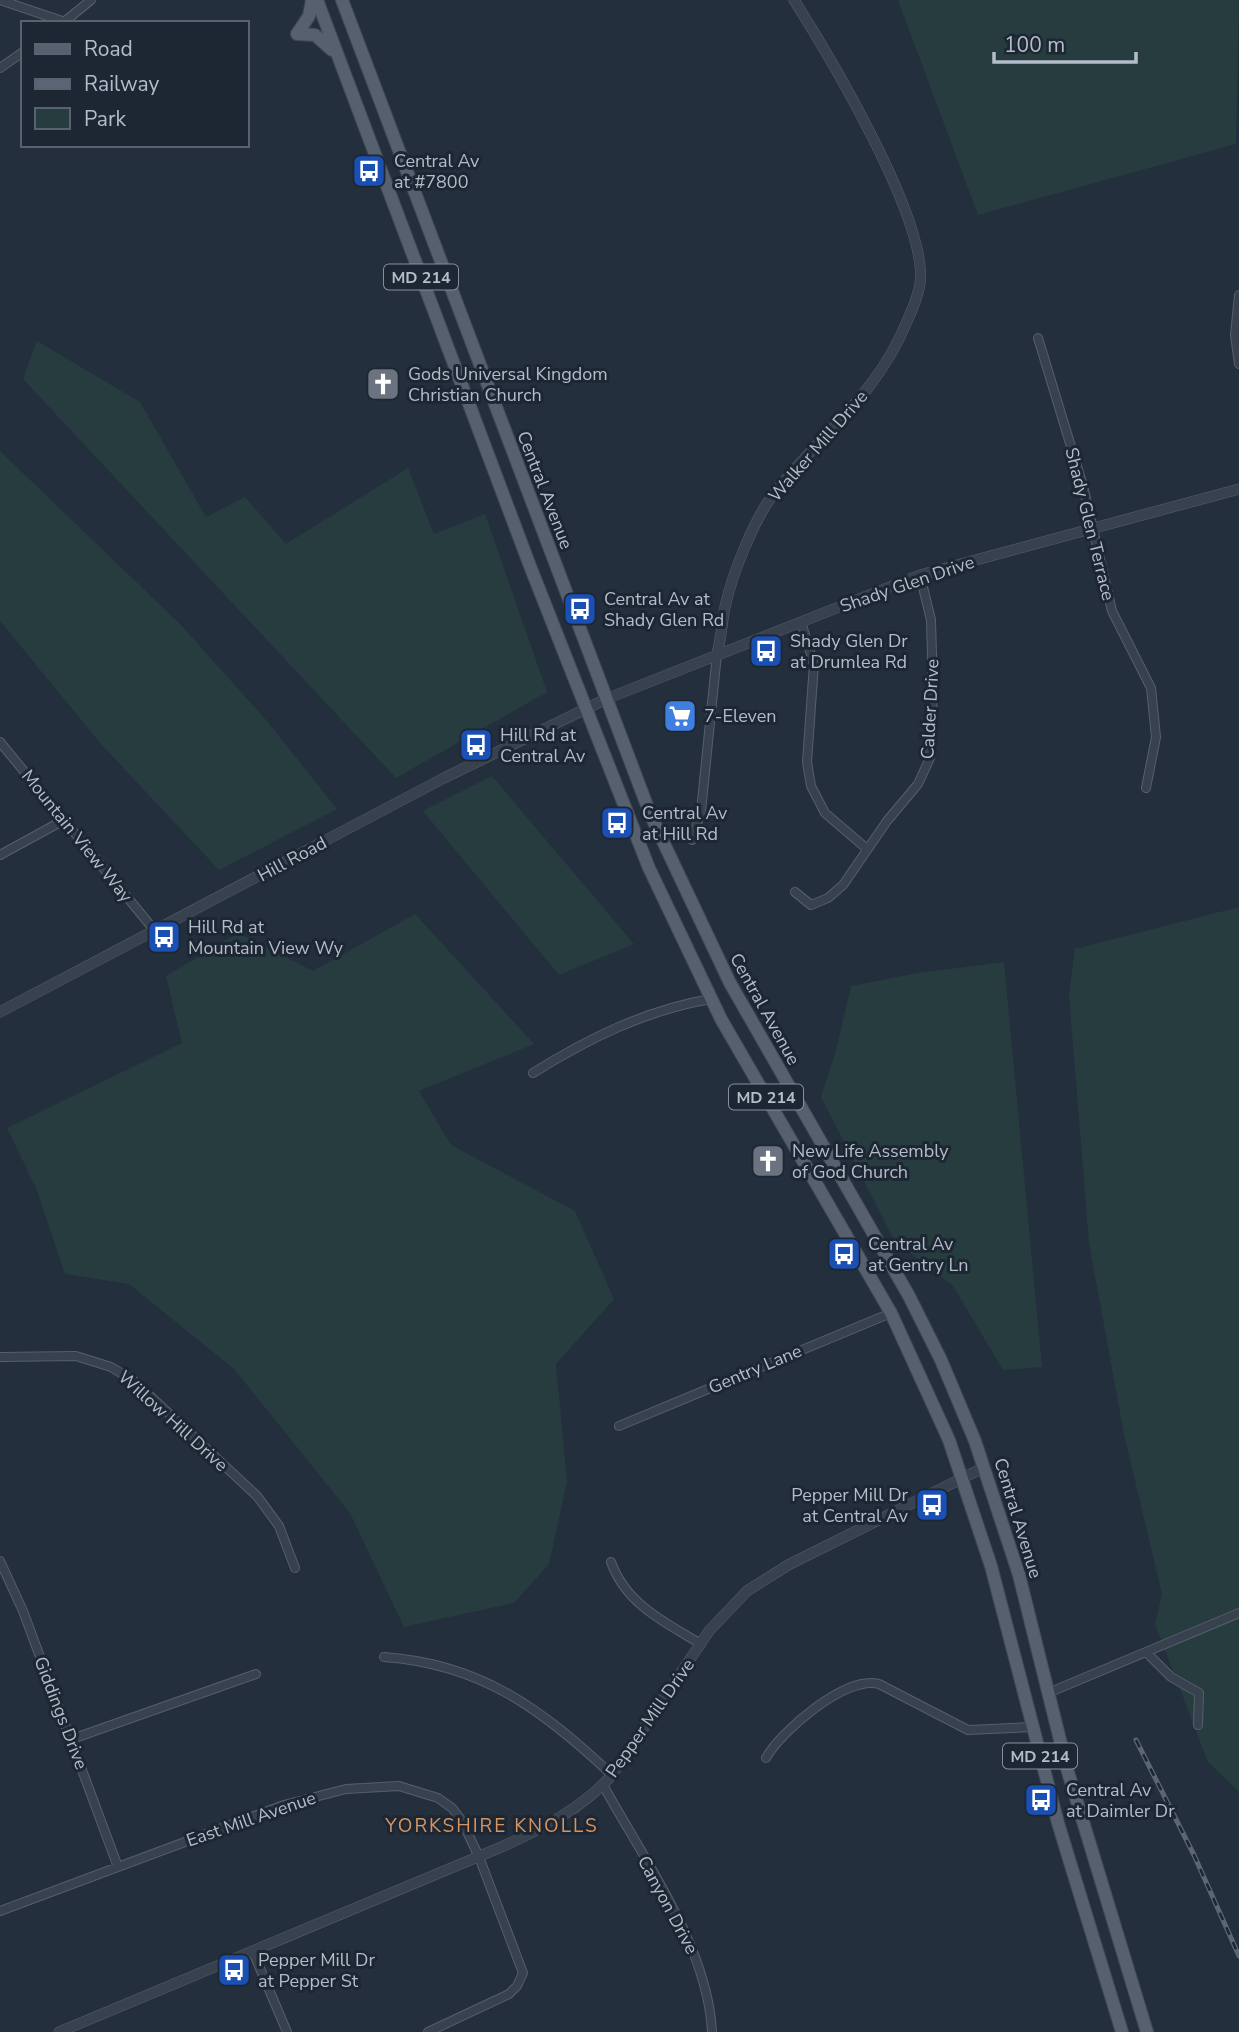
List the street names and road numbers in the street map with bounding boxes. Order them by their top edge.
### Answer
road number: MD 214 [384,264,458,290]
street label: Walker Mill Drive [763,385,873,507]
street label: Central Avenue [511,427,579,553]
street label: Shady Glen Terrace [1059,445,1121,603]
street label: Shady Glen Drive [837,550,977,618]
street label: Calder Drive [915,658,945,760]
street label: Mountain View Way [16,765,138,908]
street label: Hill Road [253,831,331,887]
street label: Central Avenue [724,949,806,1069]
road number: MD 214 [729,1084,803,1110]
street label: Gentry Lane [705,1339,805,1399]
street label: Willow Hill Drive [113,1365,233,1477]
street label: Central Avenue [988,1455,1048,1581]
street label: Giddings Drive [28,1653,94,1773]
street label: Pepper Mill Drive [600,1654,700,1782]
road number: MD 214 [1003,1744,1077,1768]
street label: East Mill Avenue [183,1786,319,1852]
street label: Canyon Drive [632,1852,704,1958]

